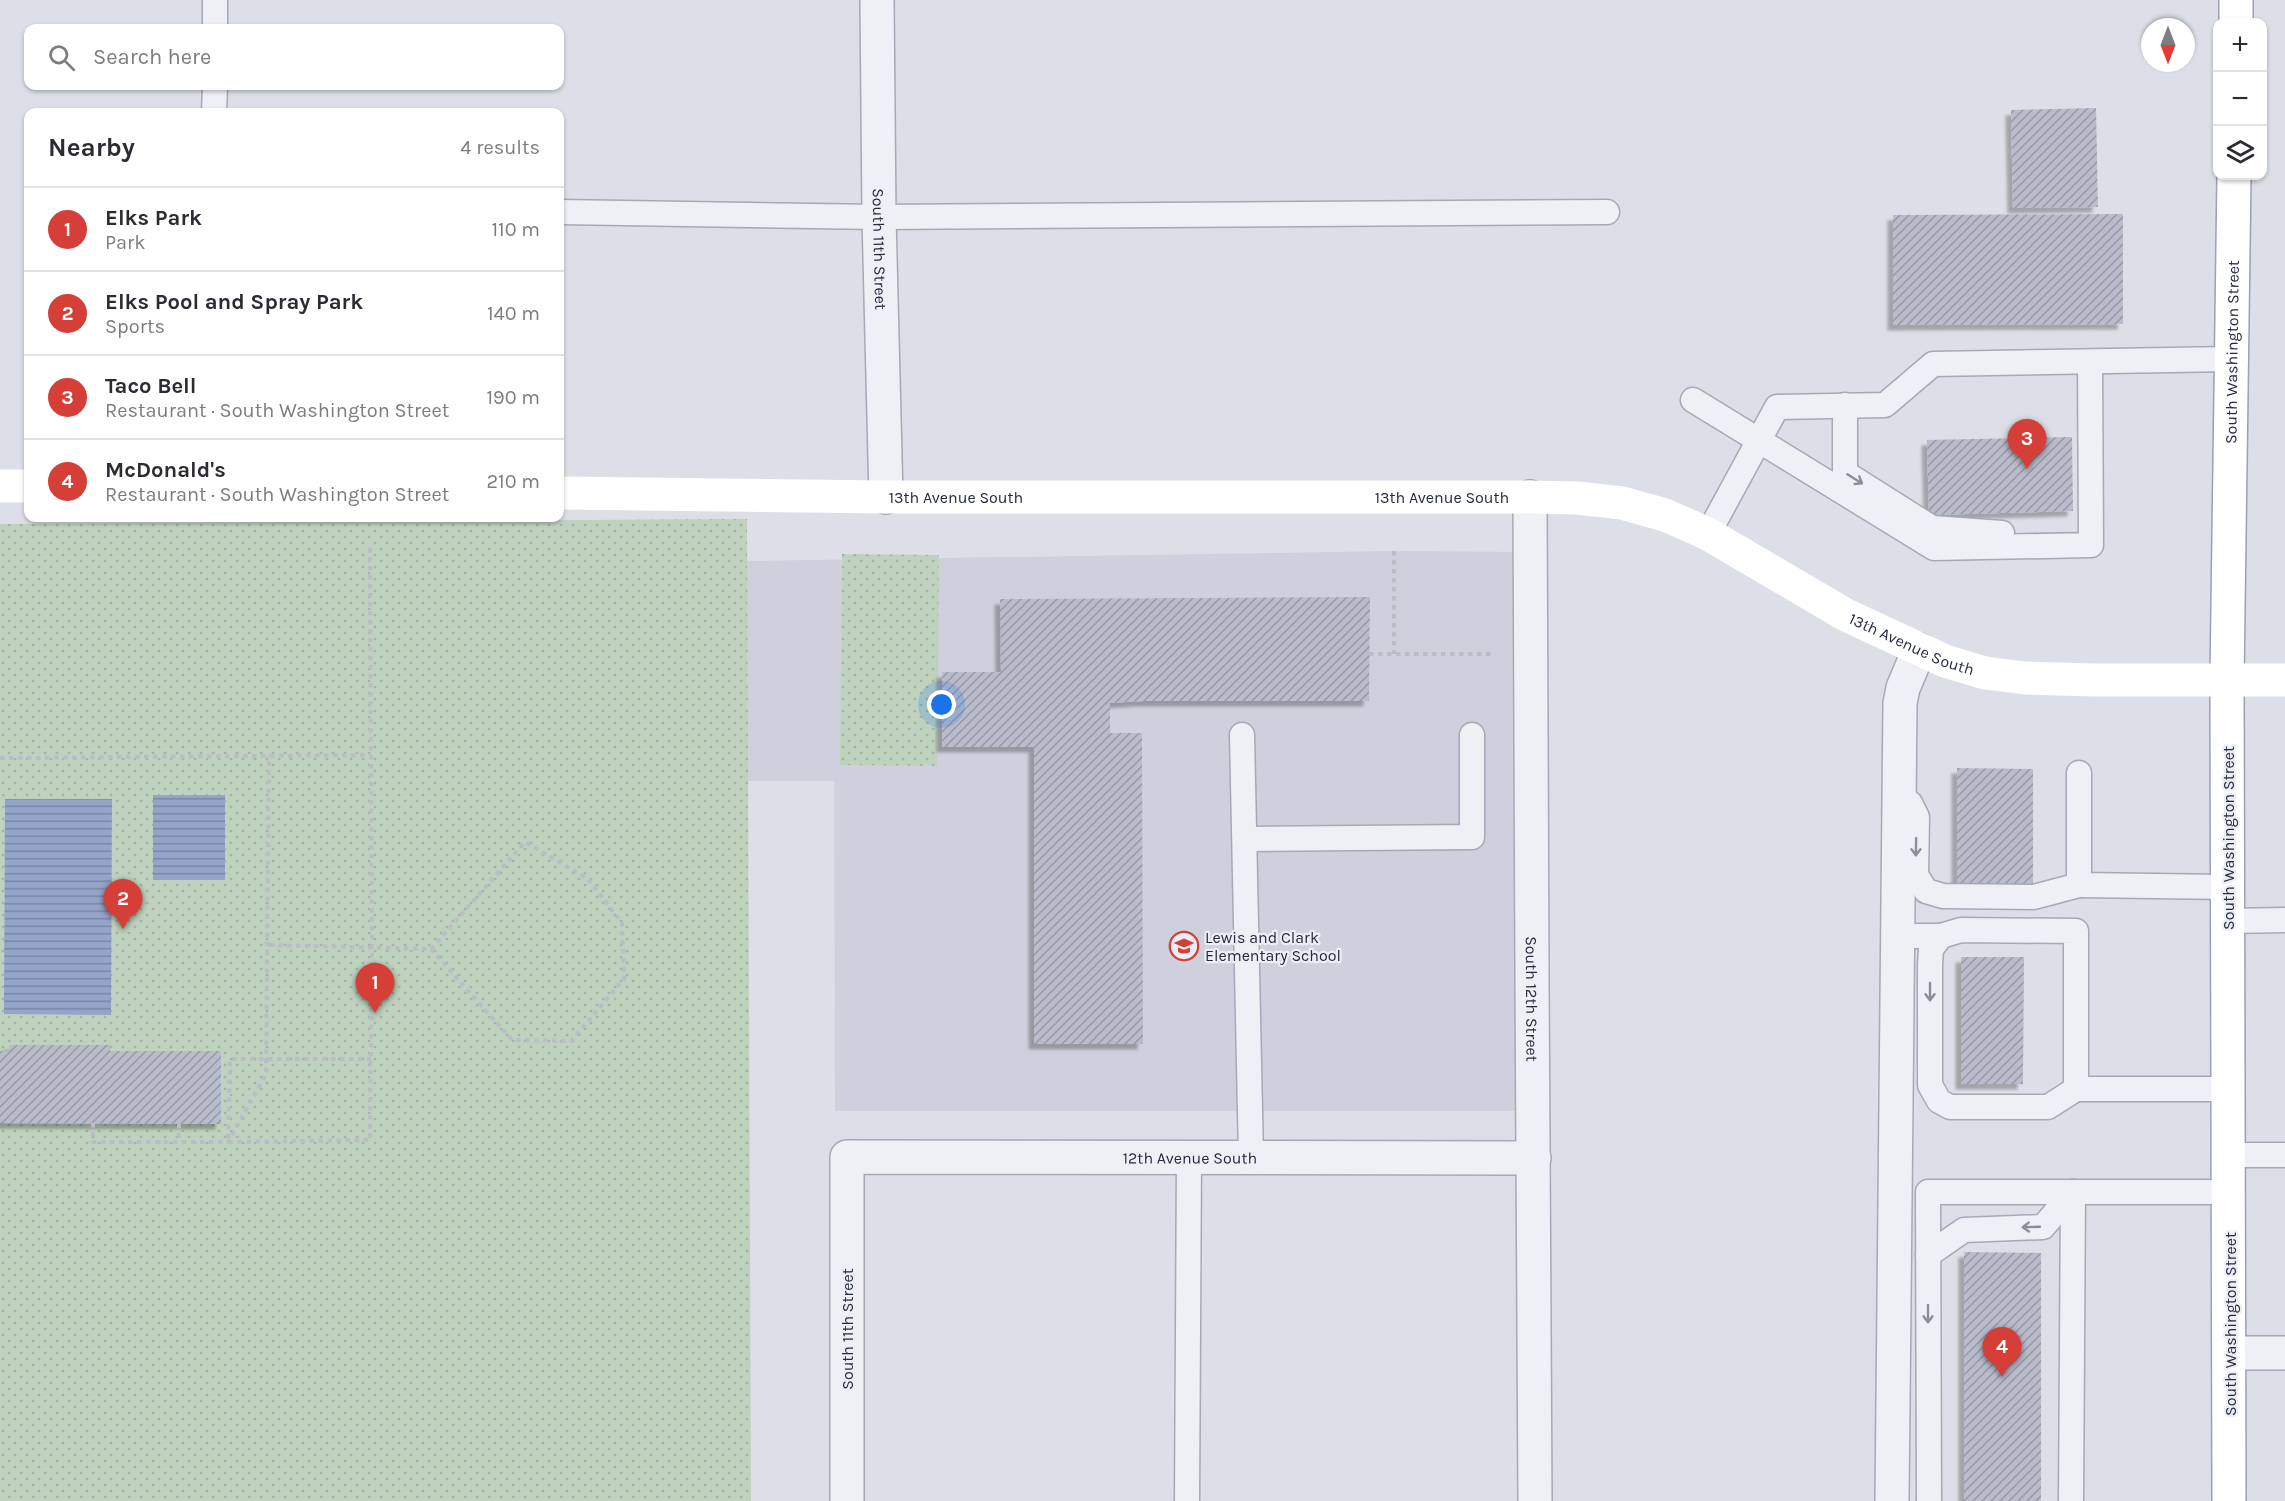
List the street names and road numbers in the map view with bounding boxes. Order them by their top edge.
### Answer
street label: South 11th Street [869,188,891,310]
street label: South Washington Street [2221,260,2242,444]
street label: 13th Avenue South [889,488,1023,507]
street label: 13th Avenue South [1375,488,1509,507]
street label: 13th Avenue South [1846,608,1977,679]
street label: South Washington Street [2219,746,2238,930]
street label: South 12th Street [1522,936,1542,1062]
street label: 12th Avenue South [1123,1148,1257,1167]
street label: South Washington Street [2221,1232,2240,1416]
street label: South 11th Street [838,1268,857,1390]

